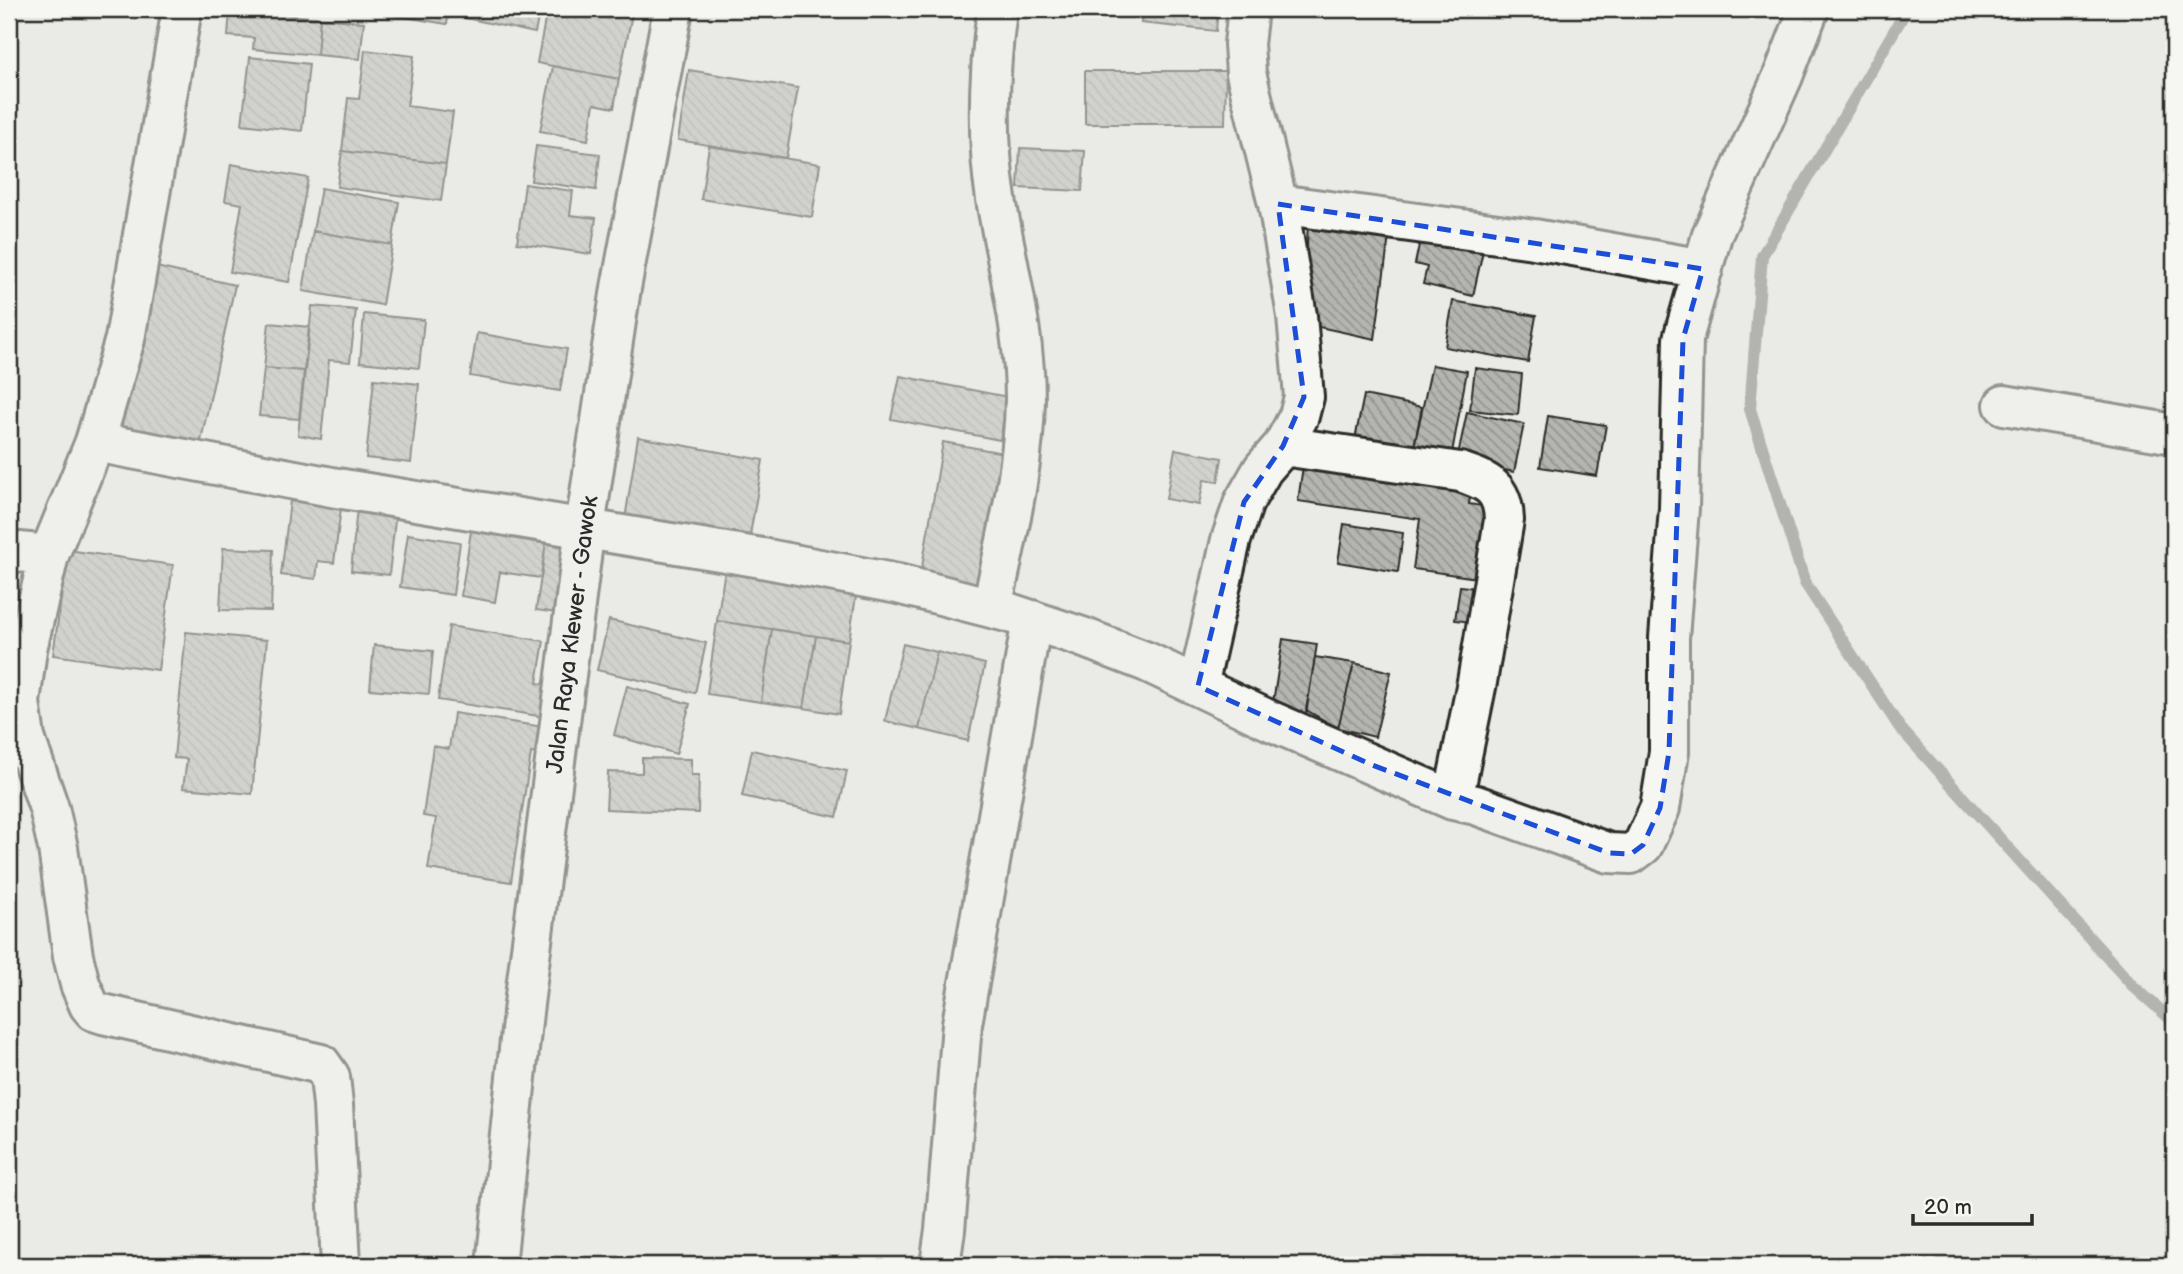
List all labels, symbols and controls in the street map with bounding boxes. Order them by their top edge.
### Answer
street label: Jalan Raya Klewer - Gawok [541,493,605,775]
scale bar [1913,1183,2032,1227]
text: 20 m [1924,1195,1972,1220]

